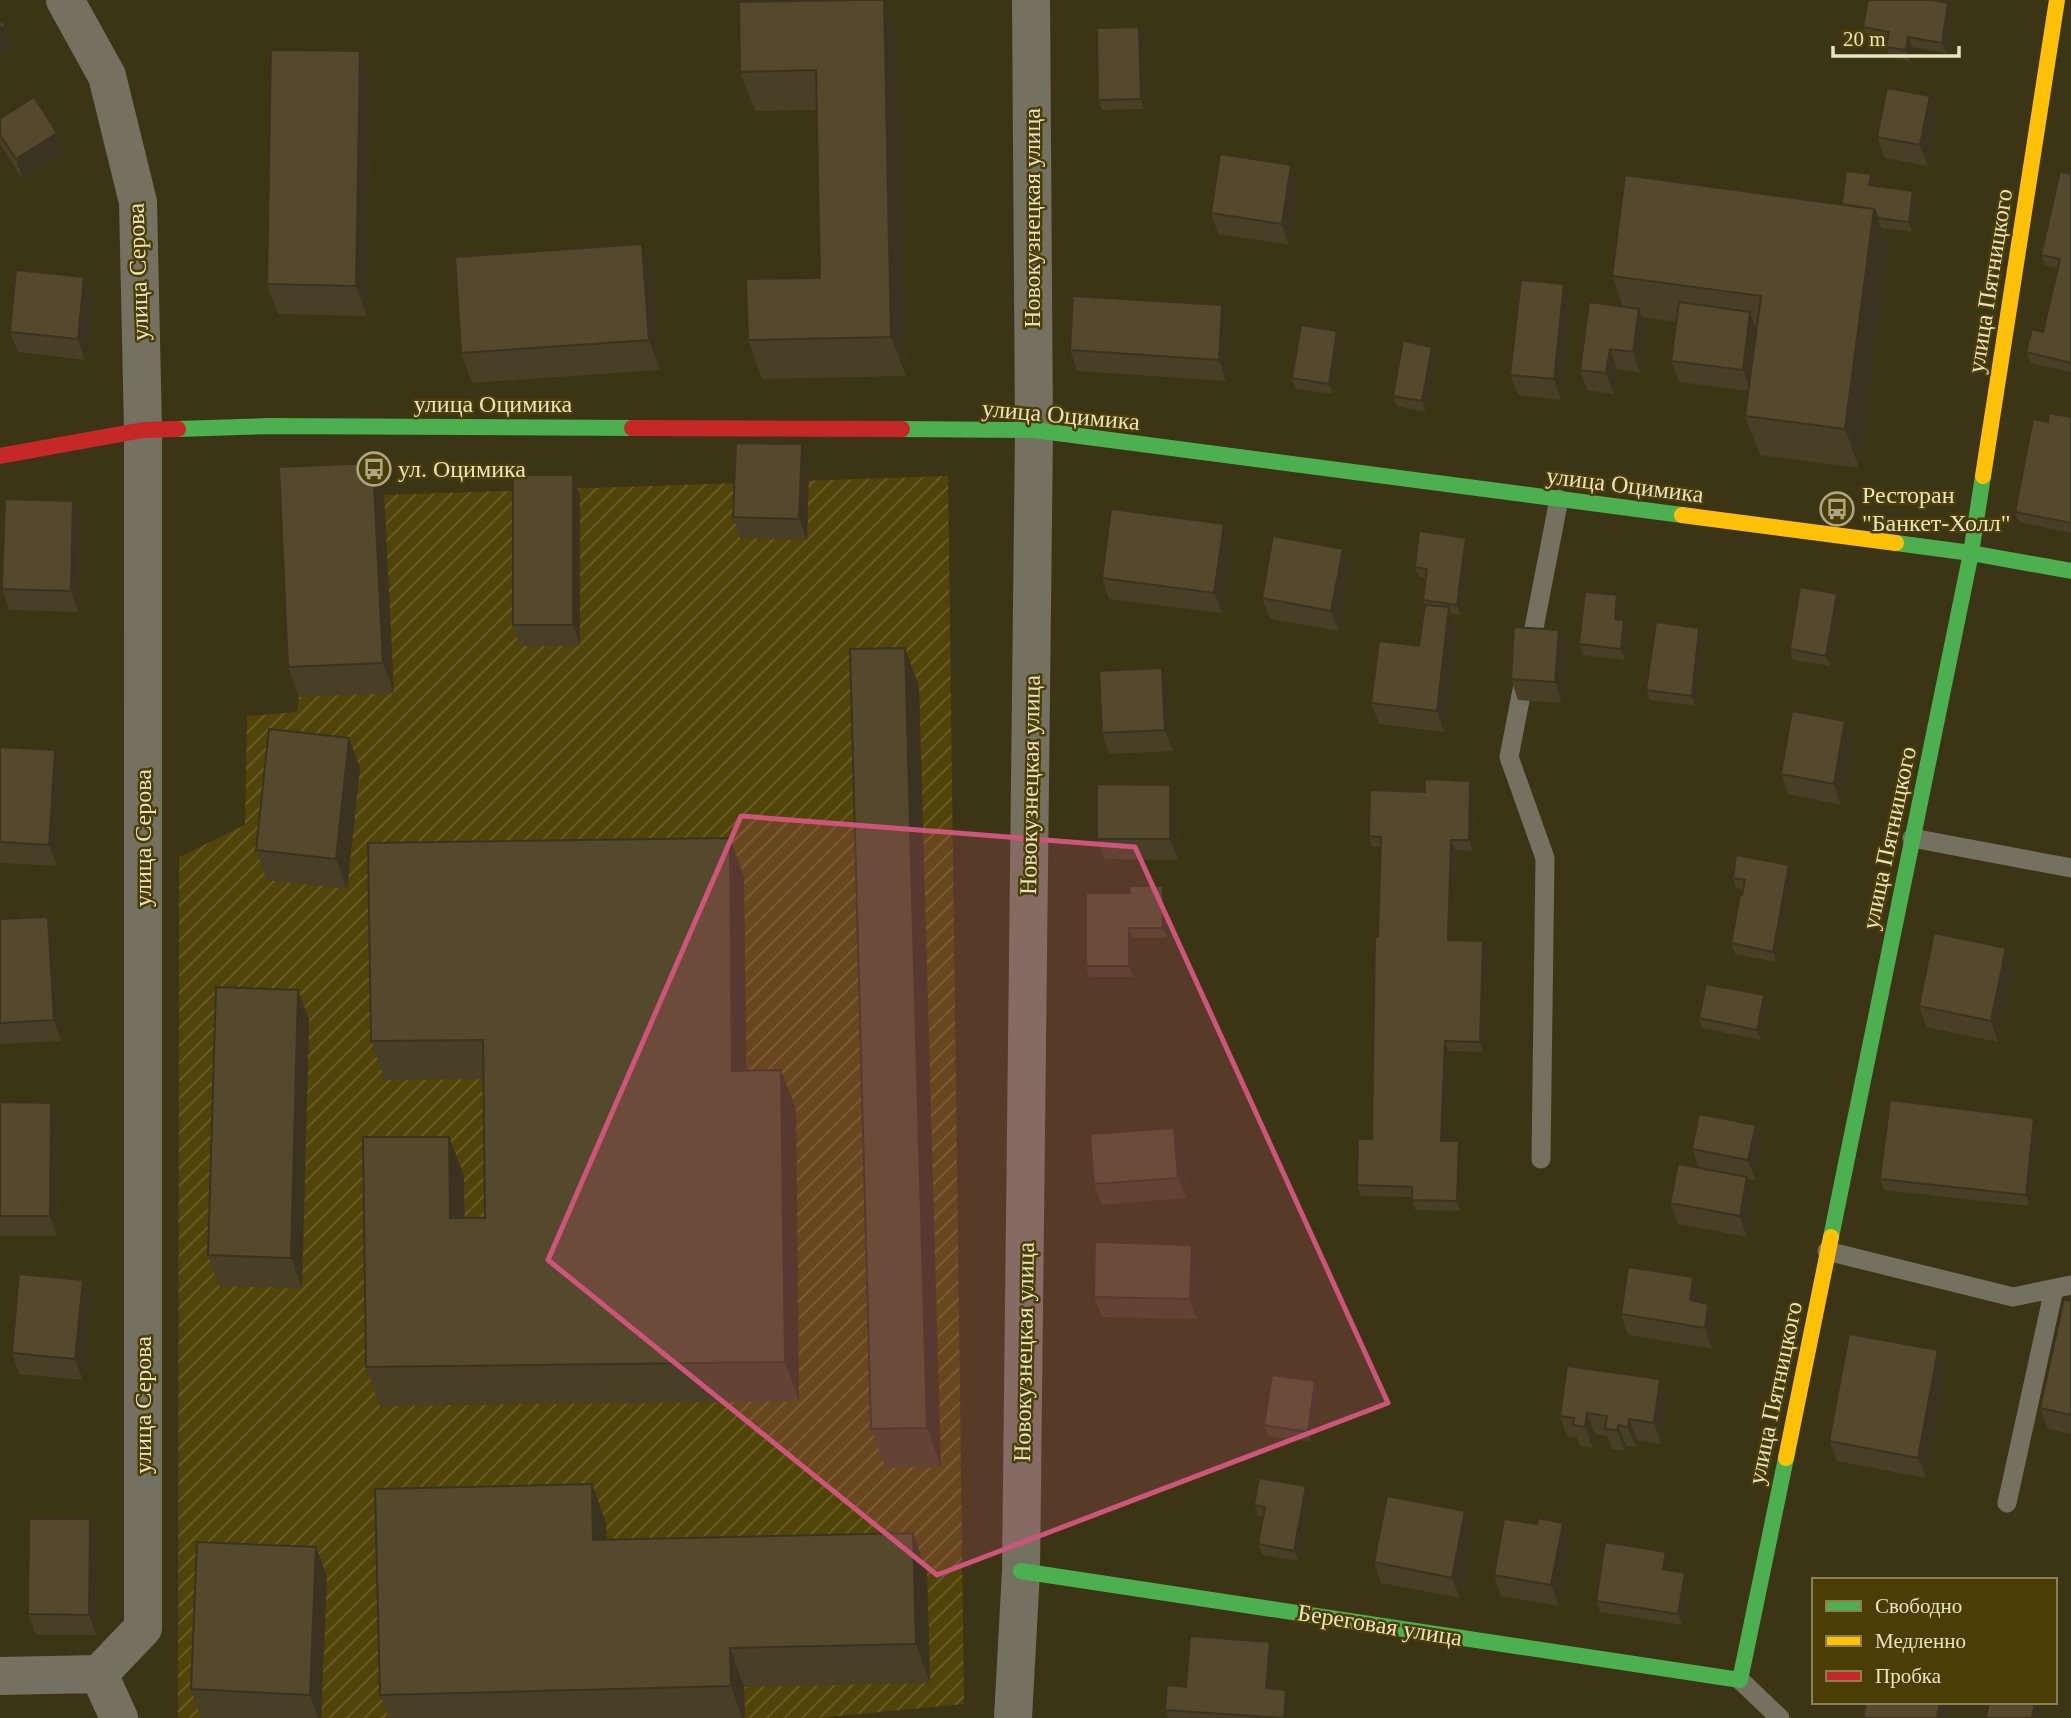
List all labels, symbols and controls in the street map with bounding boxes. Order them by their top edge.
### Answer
scale bar [1833,14,1959,58]
text: 20 m [1843,27,1886,51]
street label: Новокузнецкая улица [1019,108,1045,328]
street label: улица Пятницкого [1963,187,2017,375]
street label: улица Серова [123,202,153,341]
street label: улица Оцимика [414,391,572,417]
street label: улица Оцимика [981,395,1141,435]
bus stop icon: ул. Оцимика [355,450,393,488]
place label: ул. Оцимика [398,456,526,482]
street label: улица Оцимика [1545,462,1705,508]
place label: Ресторан "Банкет-Холл" [1862,482,2011,536]
bus stop icon: Ресторан "Банкет-Холл" [1818,490,1856,528]
street label: Новокузнецкая улица [1015,674,1045,895]
street label: улица Пятницкого [1857,744,1921,932]
street label: улица Серова [130,769,156,907]
street label: Новокузнецкая улица [1009,1241,1039,1462]
street label: улица Пятницкого [1743,1299,1807,1487]
street label: улица Серова [130,1336,156,1474]
legend [1812,1578,2057,1704]
text: Свободно [1875,1594,1962,1618]
street label: Береговая улица [1296,1599,1464,1651]
text: Медленно [1875,1629,1966,1653]
text: Пробка [1875,1664,1942,1688]

